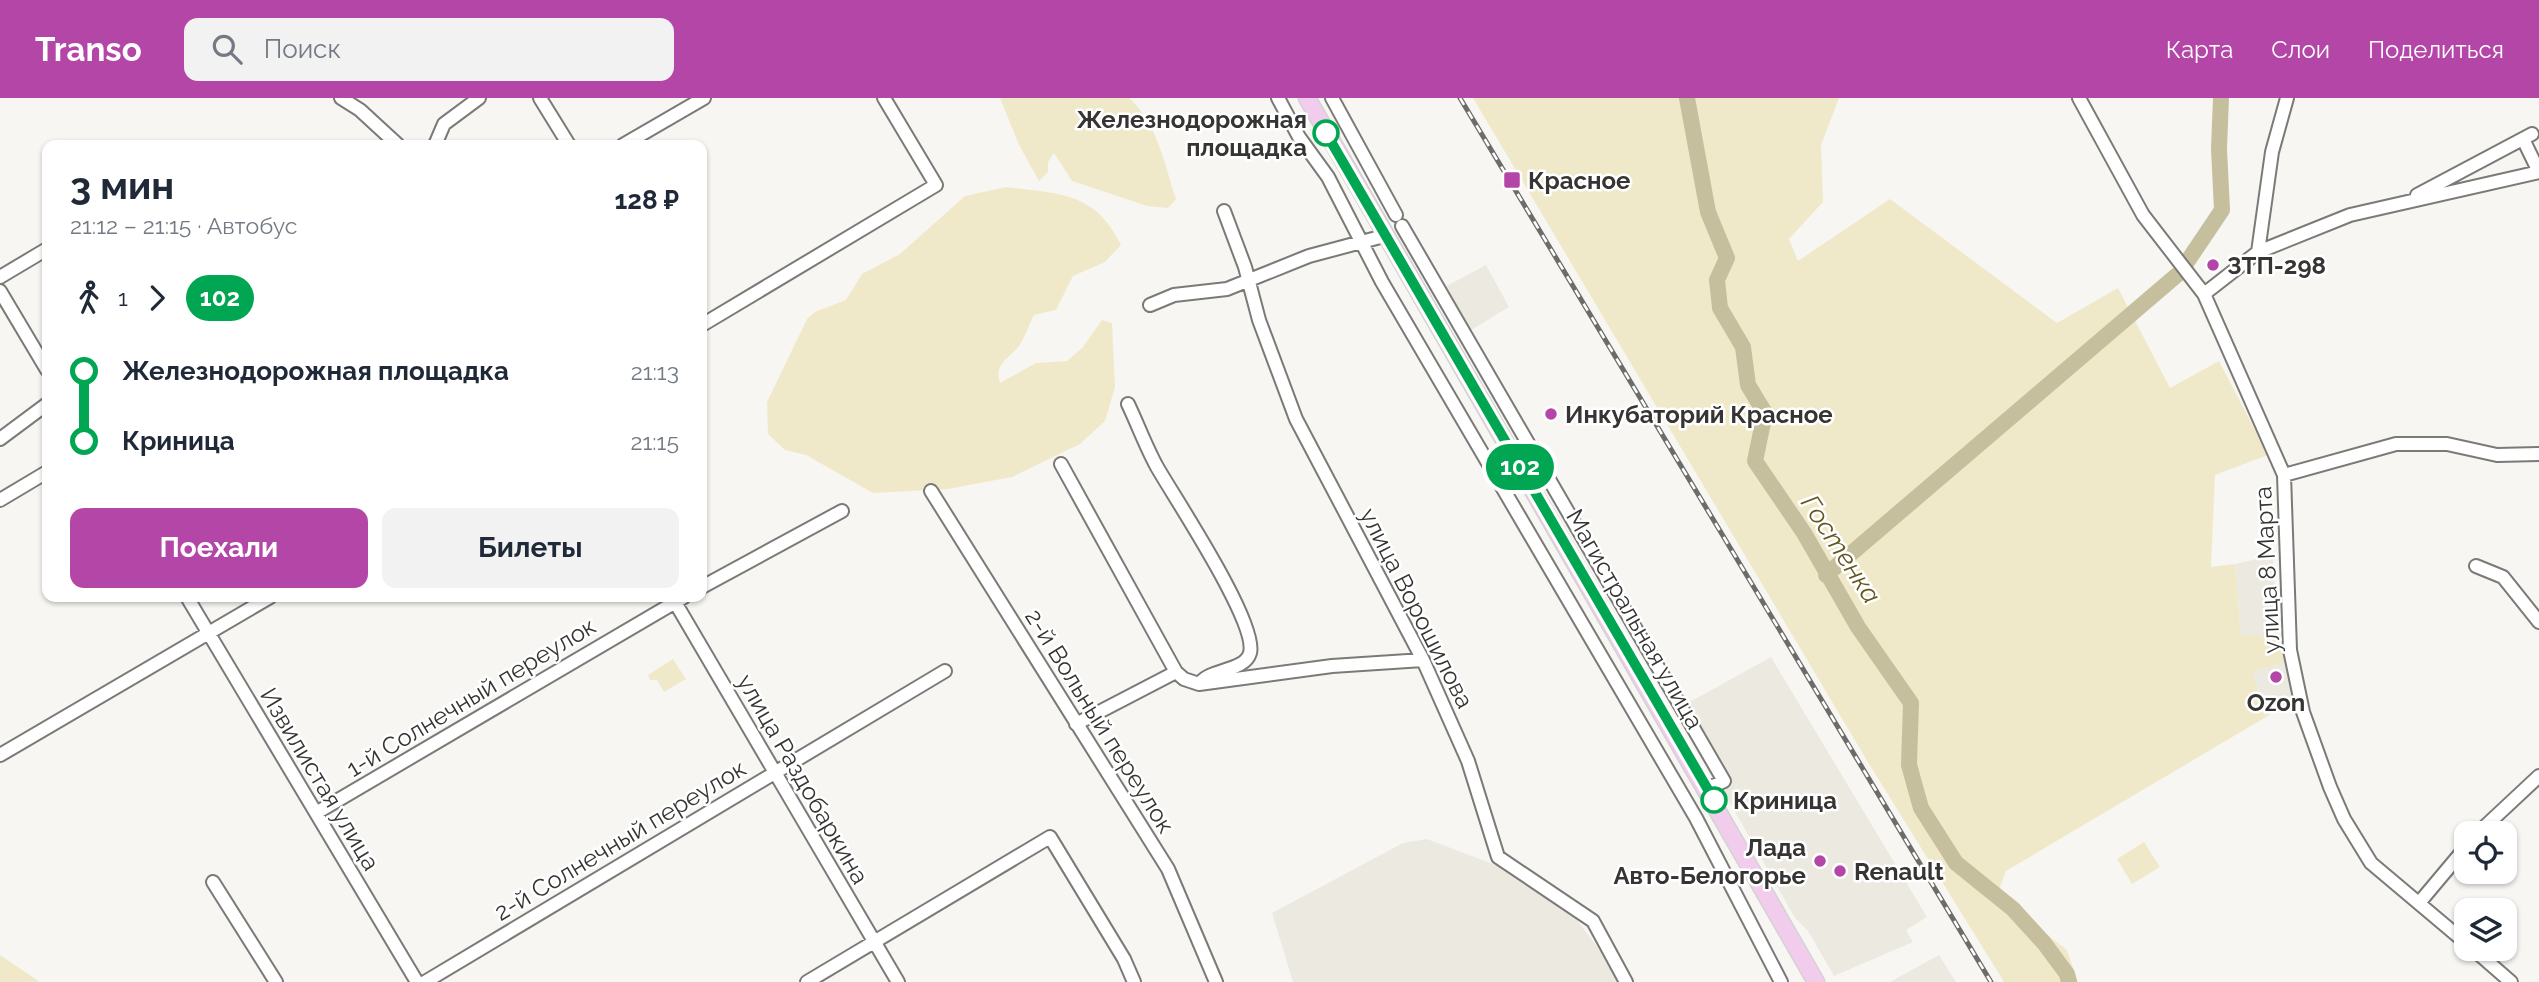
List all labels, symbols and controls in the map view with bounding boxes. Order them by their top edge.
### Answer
search box [184,18,674,81]
text: Transo [35,30,142,69]
icon: search [208,30,246,68]
text: Поиск [264,34,341,64]
text: Карта [2166,35,2233,64]
text: Слои [2271,35,2330,64]
text: Поделиться [2368,35,2504,64]
place label: Железнодорожная площадка [1076,105,1307,162]
marker: Железнодорожная площадка [1313,120,1339,146]
text: 3 мин [70,163,174,208]
place label: Красное [1528,166,1630,195]
marker: Красное [1502,170,1522,190]
text: 128 ₽ [614,185,679,215]
text: 21:12 – 21:15 · Автобус [70,212,297,239]
place label: ЗТП-298 [2227,251,2326,280]
marker: ЗТП-298 [2205,257,2221,273]
icon: walk [70,279,108,317]
icon: forward [138,279,176,317]
text: 102 [200,283,240,312]
text: 1 [118,284,128,311]
text: Железнодорожная площадка [122,356,509,386]
text: 21:13 [631,358,679,385]
place label: Инкубаторий Красное [1565,400,1833,429]
marker: Инкубаторий Красное [1543,406,1559,422]
text: Криница [122,426,235,456]
text: 21:15 [630,428,679,455]
line badge: 102 [1480,444,1560,490]
text: 102 [1500,452,1540,481]
street label: улица 8 Марта [2248,486,2286,654]
water label: Гостенка [1795,489,1887,609]
street label: улица Ворошилова [1354,503,1480,713]
street label: Магистральная улица [1560,504,1710,734]
button: Поехали [70,508,368,588]
button: Билеты [382,508,679,588]
street label: 2-й Вольный переулок [1019,604,1181,838]
street label: 1-й Солнечный переулок [341,611,601,783]
street label: улица Раздобаркина [731,669,875,889]
marker: Ozon [2268,669,2284,685]
street label: Извилистая улица [254,683,386,875]
place label: Ozon [2247,688,2305,717]
street label: 2-й Солнечный переулок [489,753,751,927]
place label: Криница [1733,786,1837,815]
marker: Криница [1701,787,1727,813]
map controls [2454,821,2517,961]
button: locate [2454,821,2517,884]
place label: Лада Авто-Белогорье [1613,833,1806,890]
marker: Лада Авто-Белогорье [1812,853,1828,869]
place label: Renault [1854,857,1944,886]
marker: Renault [1832,863,1848,879]
button: layers [2454,898,2517,961]

